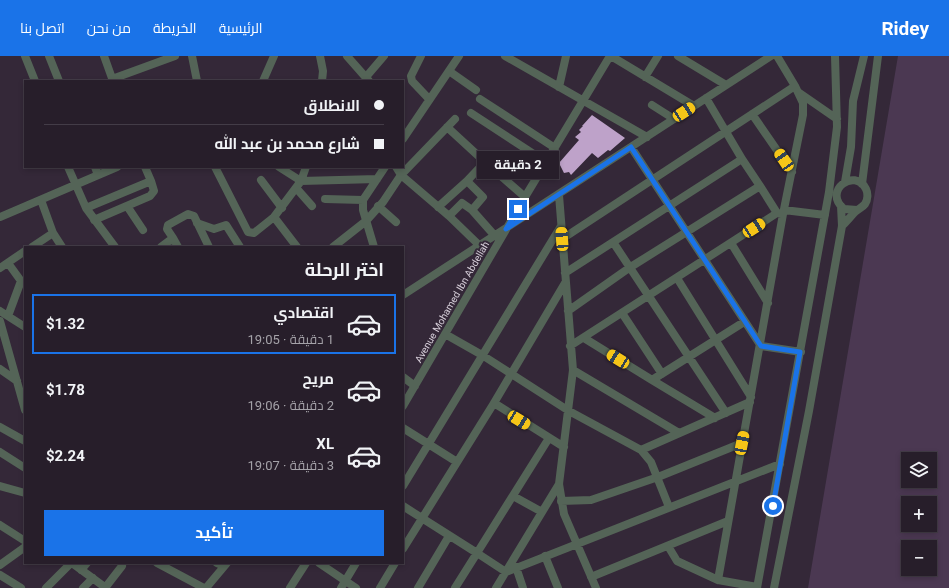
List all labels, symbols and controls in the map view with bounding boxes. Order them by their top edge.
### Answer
text: Ridey [881,17,929,40]
text: اتصل بنا [20,20,65,36]
text: من نحن [87,20,131,36]
text: الخريطة [153,20,197,36]
text: الرئيسية [219,20,263,36]
text: الانطلاق [304,97,360,115]
car [671,100,697,124]
text: شارع محمد بن عبد الله [214,135,360,153]
car [772,147,796,173]
callout: 2 دقيقة [477,151,559,179]
text: 2 دقيقة [494,157,542,172]
route end [509,200,527,218]
car [741,216,767,240]
car [555,227,569,251]
street label: Avenue Mohamed Ibn Abdellah [413,240,491,364]
text: اختر الرحلة [305,259,384,280]
text: اقتصادي [274,304,334,322]
icon: car [346,306,382,342]
text: $1.32 [46,315,85,333]
text: 1 دقيقة · 19:05 [247,332,334,347]
car [605,348,631,370]
text: مريح [302,370,334,388]
icon: car [346,372,382,408]
text: $1.78 [46,381,85,399]
text: 2 دقيقة · 19:06 [247,398,334,413]
car [506,409,532,431]
car [734,430,750,456]
text: XL [316,435,334,453]
icon: car [346,438,382,474]
text: $2.24 [46,447,85,465]
map controls [901,452,937,576]
button: layers [901,452,937,488]
text: 3 دقيقة · 19:07 [247,458,334,473]
button: + [901,496,937,532]
route start [764,497,782,515]
button: تأكيد [44,510,384,556]
button: − [901,540,937,576]

